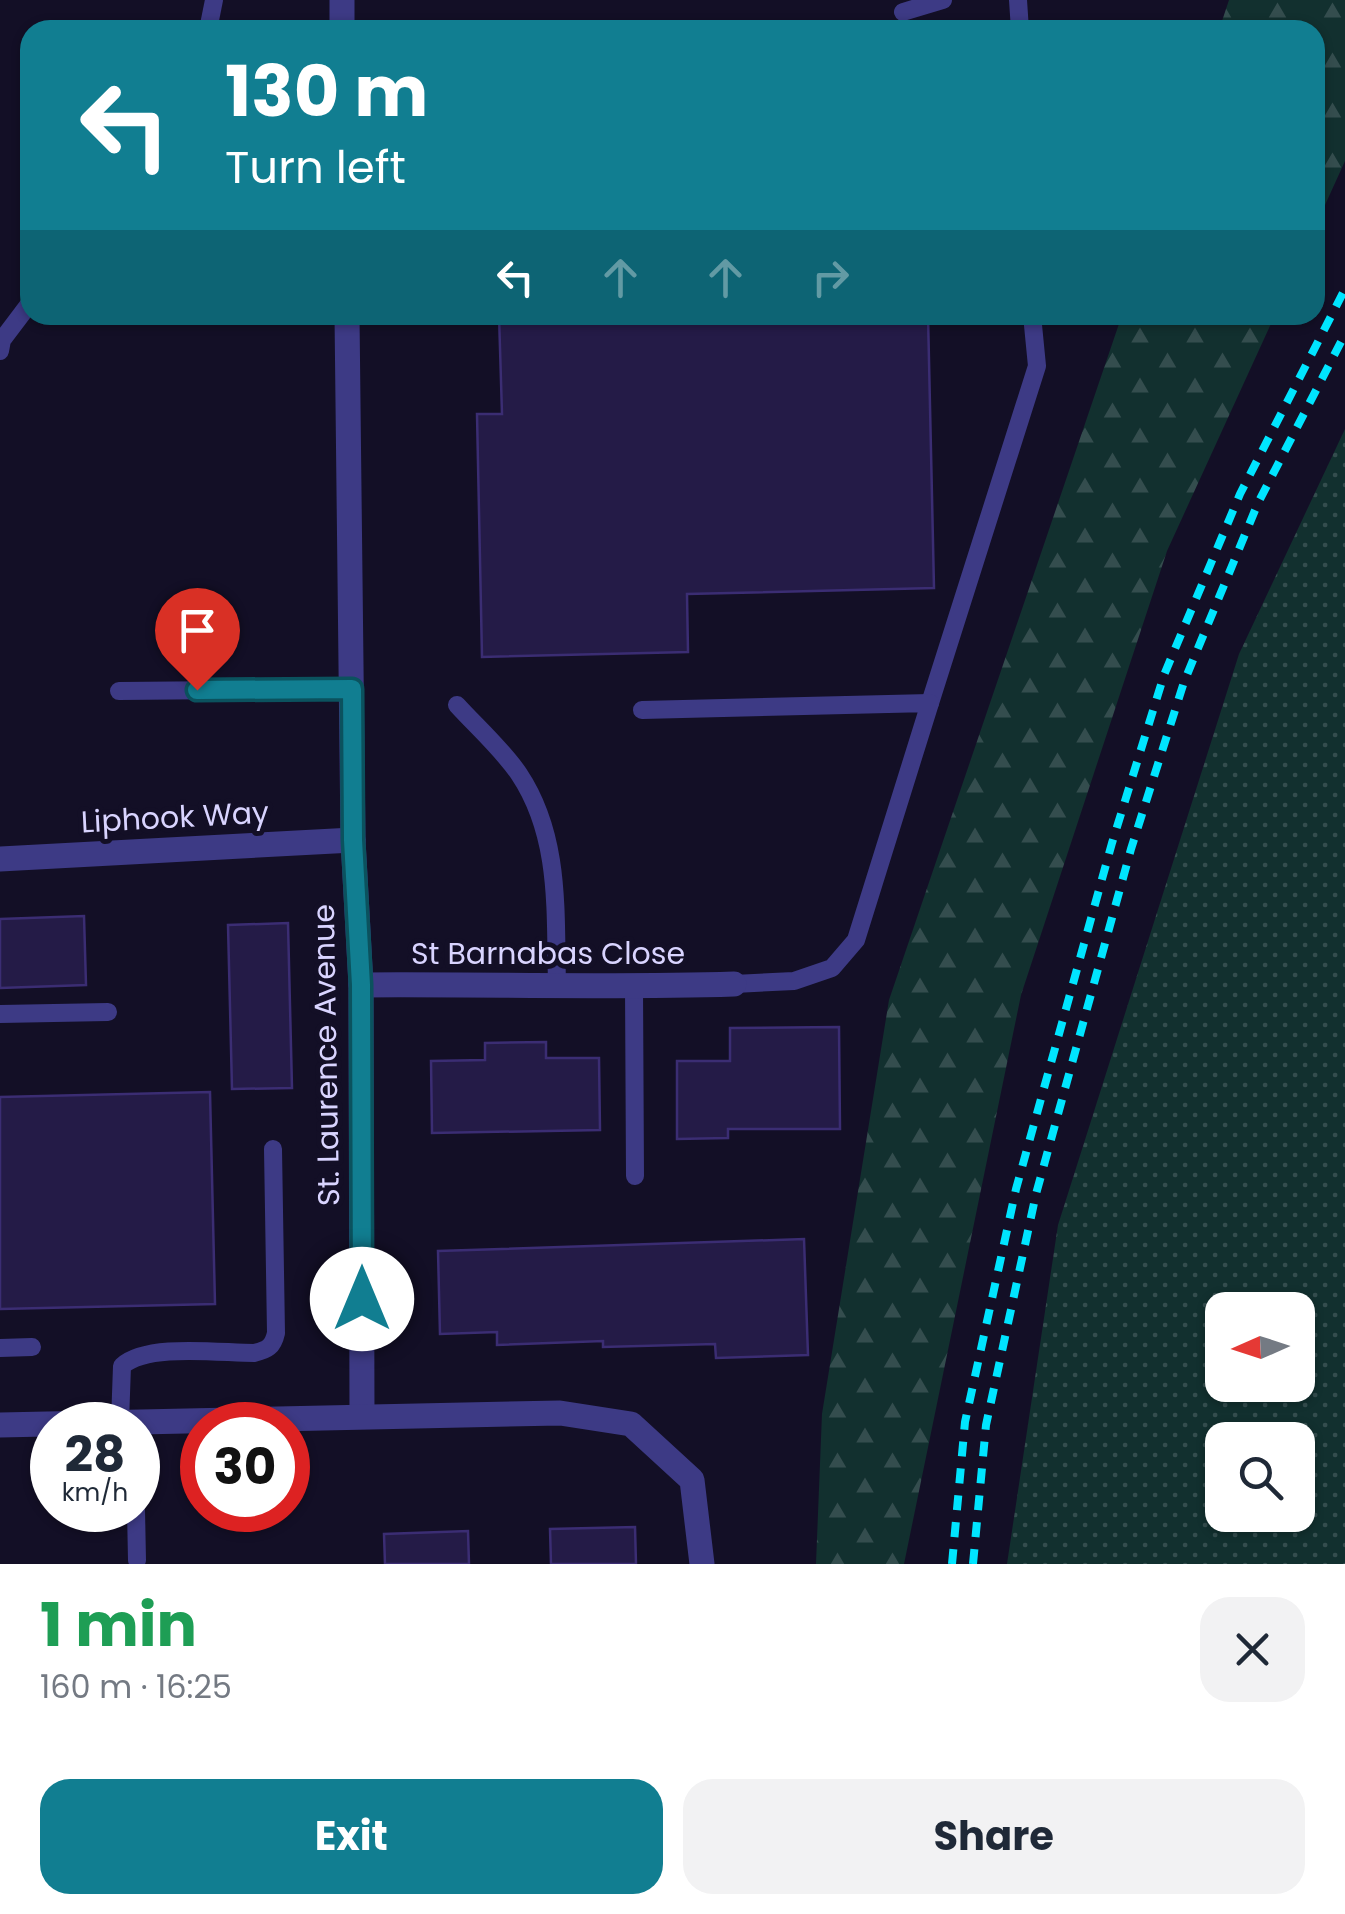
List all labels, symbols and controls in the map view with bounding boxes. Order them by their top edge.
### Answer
text: 130 m [225,42,428,141]
icon: left [60,60,190,190]
text: Turn left [225,136,406,199]
icon: left [488,250,543,305]
icon: ahead [593,250,648,305]
icon: ahead [698,250,753,305]
icon: right [803,250,858,305]
pin [155,588,240,691]
icon: arrive [170,603,225,658]
street label: Liphook Way [80,791,270,843]
street label: St. Laurence Avenue [302,904,350,1206]
street label: St Barnabas Close [411,932,685,975]
position arrow [310,1247,414,1351]
north arrow [1205,1292,1315,1402]
map controls [1205,1292,1315,1532]
speed limit sign: 30 [180,1402,310,1532]
text: 28 [65,1419,125,1490]
button: search [1205,1422,1315,1532]
text: km/h [62,1475,128,1510]
text: 1 min [40,1583,197,1667]
button: close [1200,1597,1305,1702]
text: 160 m · 16:25 [40,1664,232,1709]
button: Exit [40,1779,663,1894]
button: Share [683,1779,1305,1894]

